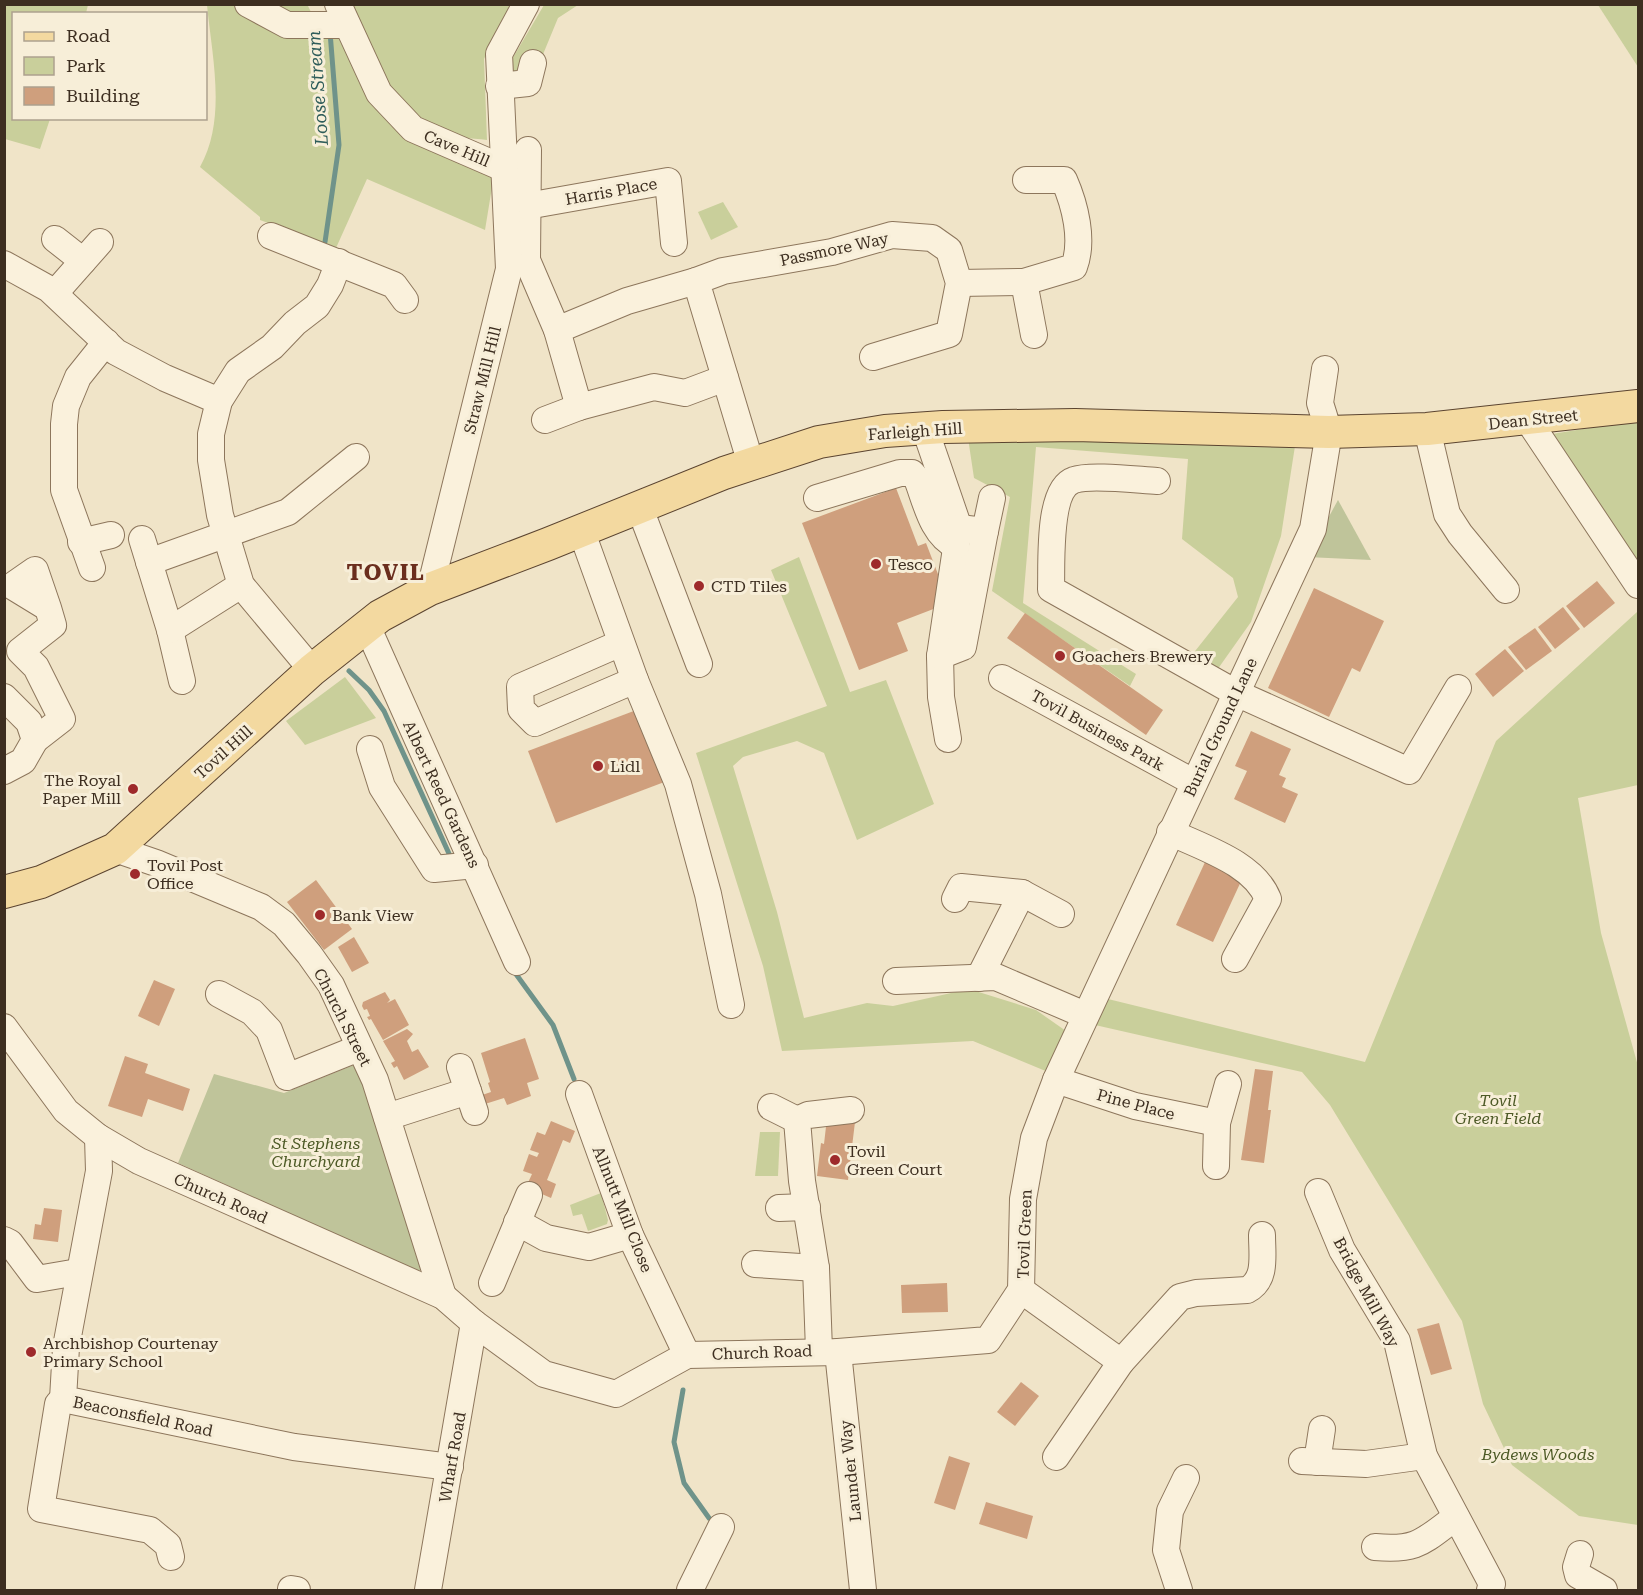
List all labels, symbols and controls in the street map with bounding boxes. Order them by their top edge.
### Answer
legend [12,12,207,120]
text: Road [66,25,111,46]
water label: Loose Stream [303,30,332,147]
text: Park [66,55,106,76]
text: Building [66,85,140,106]
street label: Cave Hill [421,126,493,171]
street label: Harris Place [564,174,659,209]
street label: Passmore Way [778,229,891,270]
street label: Straw Mill Hill [460,324,505,436]
street label: Dean Street [1487,405,1579,434]
street label: Farleigh Hill [867,419,963,444]
place label: Tesco [888,555,933,574]
marker: Tesco [869,557,883,571]
district label: TOVIL [347,560,425,585]
place label: CTD Tiles [711,577,787,596]
marker: CTD Tiles [692,579,706,593]
place label: Goachers Brewery [1072,647,1214,666]
marker: Goachers Brewery [1053,649,1067,663]
street label: Burial Ground Lane [1180,655,1261,800]
street label: Tovil Business Park [1028,686,1168,775]
street label: Albert Reed Gardens [399,718,484,871]
street label: Tovil Hill [191,722,256,783]
place label: Lidl [610,757,640,776]
marker: Lidl [591,759,605,773]
place label: The Royal Paper Mill [42,771,121,808]
marker: The Royal Paper Mill [126,782,140,796]
place label: Tovil Post Office [147,856,223,893]
marker: Tovil Post Office [128,867,142,881]
place label: Bank View [332,906,414,925]
marker: Bank View [313,908,327,922]
street label: Church Street [310,965,375,1069]
street label: Pine Place [1095,1085,1177,1124]
park label: Tovil Green Field [1455,1091,1541,1128]
park label: St Stephens Churchyard [271,1134,361,1171]
place label: Tovil Green Court [847,1142,942,1179]
street label: Allnutt Mill Close [589,1143,657,1275]
marker: Tovil Green Court [828,1153,842,1167]
street label: Church Road [171,1169,271,1228]
street label: Tovil Green [1013,1189,1036,1279]
street label: Bridge Mill Way [1330,1234,1404,1351]
place label: Archbishop Courtenay Primary School [43,1334,219,1371]
street label: Church Road [711,1341,813,1364]
marker: Archbishop Courtenay Primary School [24,1345,38,1359]
street label: Beaconsfield Road [71,1392,215,1441]
street label: Wharf Road [435,1410,470,1504]
street label: Launder Way [836,1419,865,1523]
park label: Bydews Woods [1481,1445,1594,1464]

